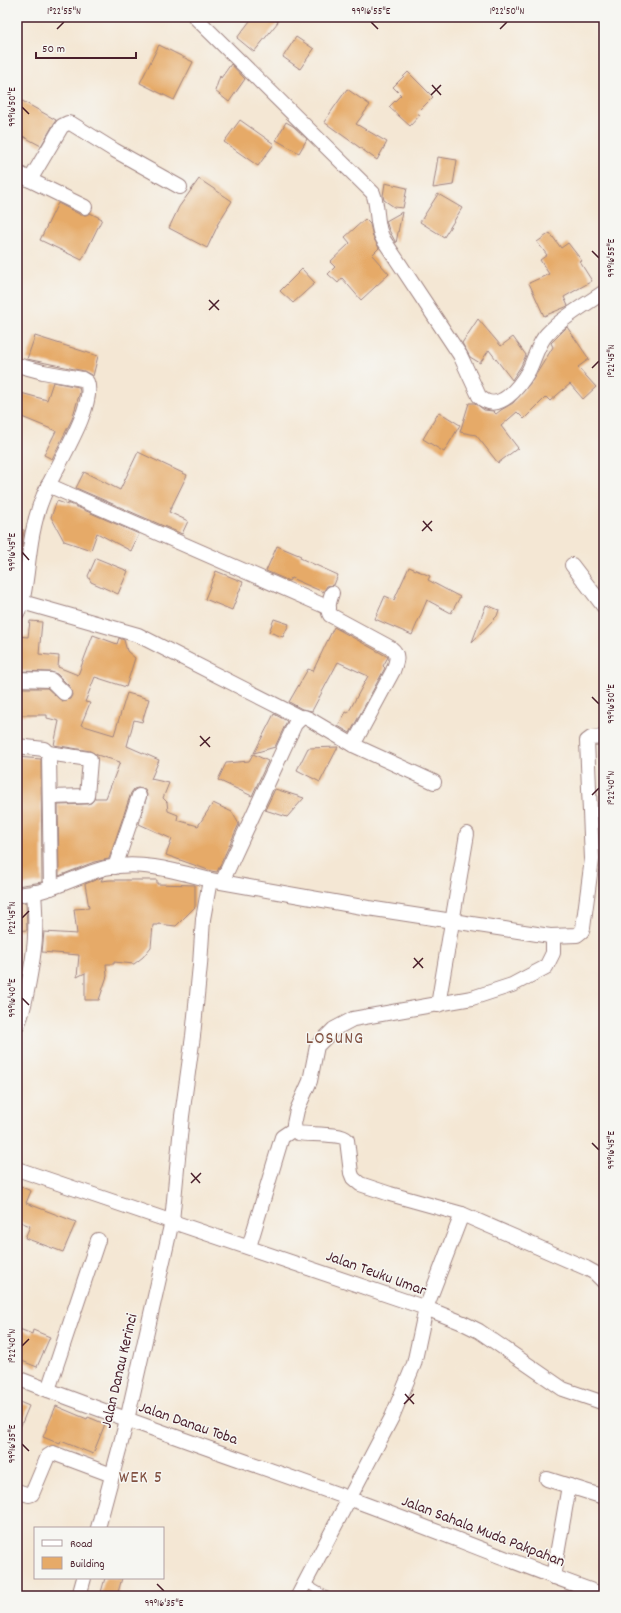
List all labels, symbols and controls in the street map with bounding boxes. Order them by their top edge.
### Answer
text: 1°22'55"N [47,5,81,19]
text: 99°16'55"E [352,5,391,19]
text: 1°22'50"N [490,5,524,19]
scale bar [36,34,136,60]
text: 50 m [42,41,65,58]
text: 99°16'50"E [6,87,20,127]
text: 99°16'55"E [605,238,619,277]
text: 1°22'45"N [605,344,619,378]
text: 99°16'45"E [6,532,20,571]
text: 99°16'50"E [605,684,619,724]
text: 1°22'40"N [605,771,619,805]
text: 1°22'45"N [6,901,20,935]
text: 99°16'40"E [6,978,20,1018]
district label: LOSUNG [306,1027,364,1052]
text: 99°16'45"E [605,1130,619,1169]
street label: Jalan Teuku Umar [323,1245,429,1303]
street label: Jalan Danau Kerinci [96,1311,144,1431]
text: 1°22'40"N [6,1329,20,1363]
street label: Jalan Danau Toba [135,1396,241,1452]
text: 99°16'35"E [6,1424,20,1463]
district label: WEK 5 [119,1466,163,1491]
street label: Jalan Sahala Muda Pakpahan [398,1490,568,1574]
legend [34,1527,164,1579]
text: Road [70,1536,92,1553]
text: Building [70,1556,105,1573]
text: 99°16'35"E [145,1597,184,1611]

